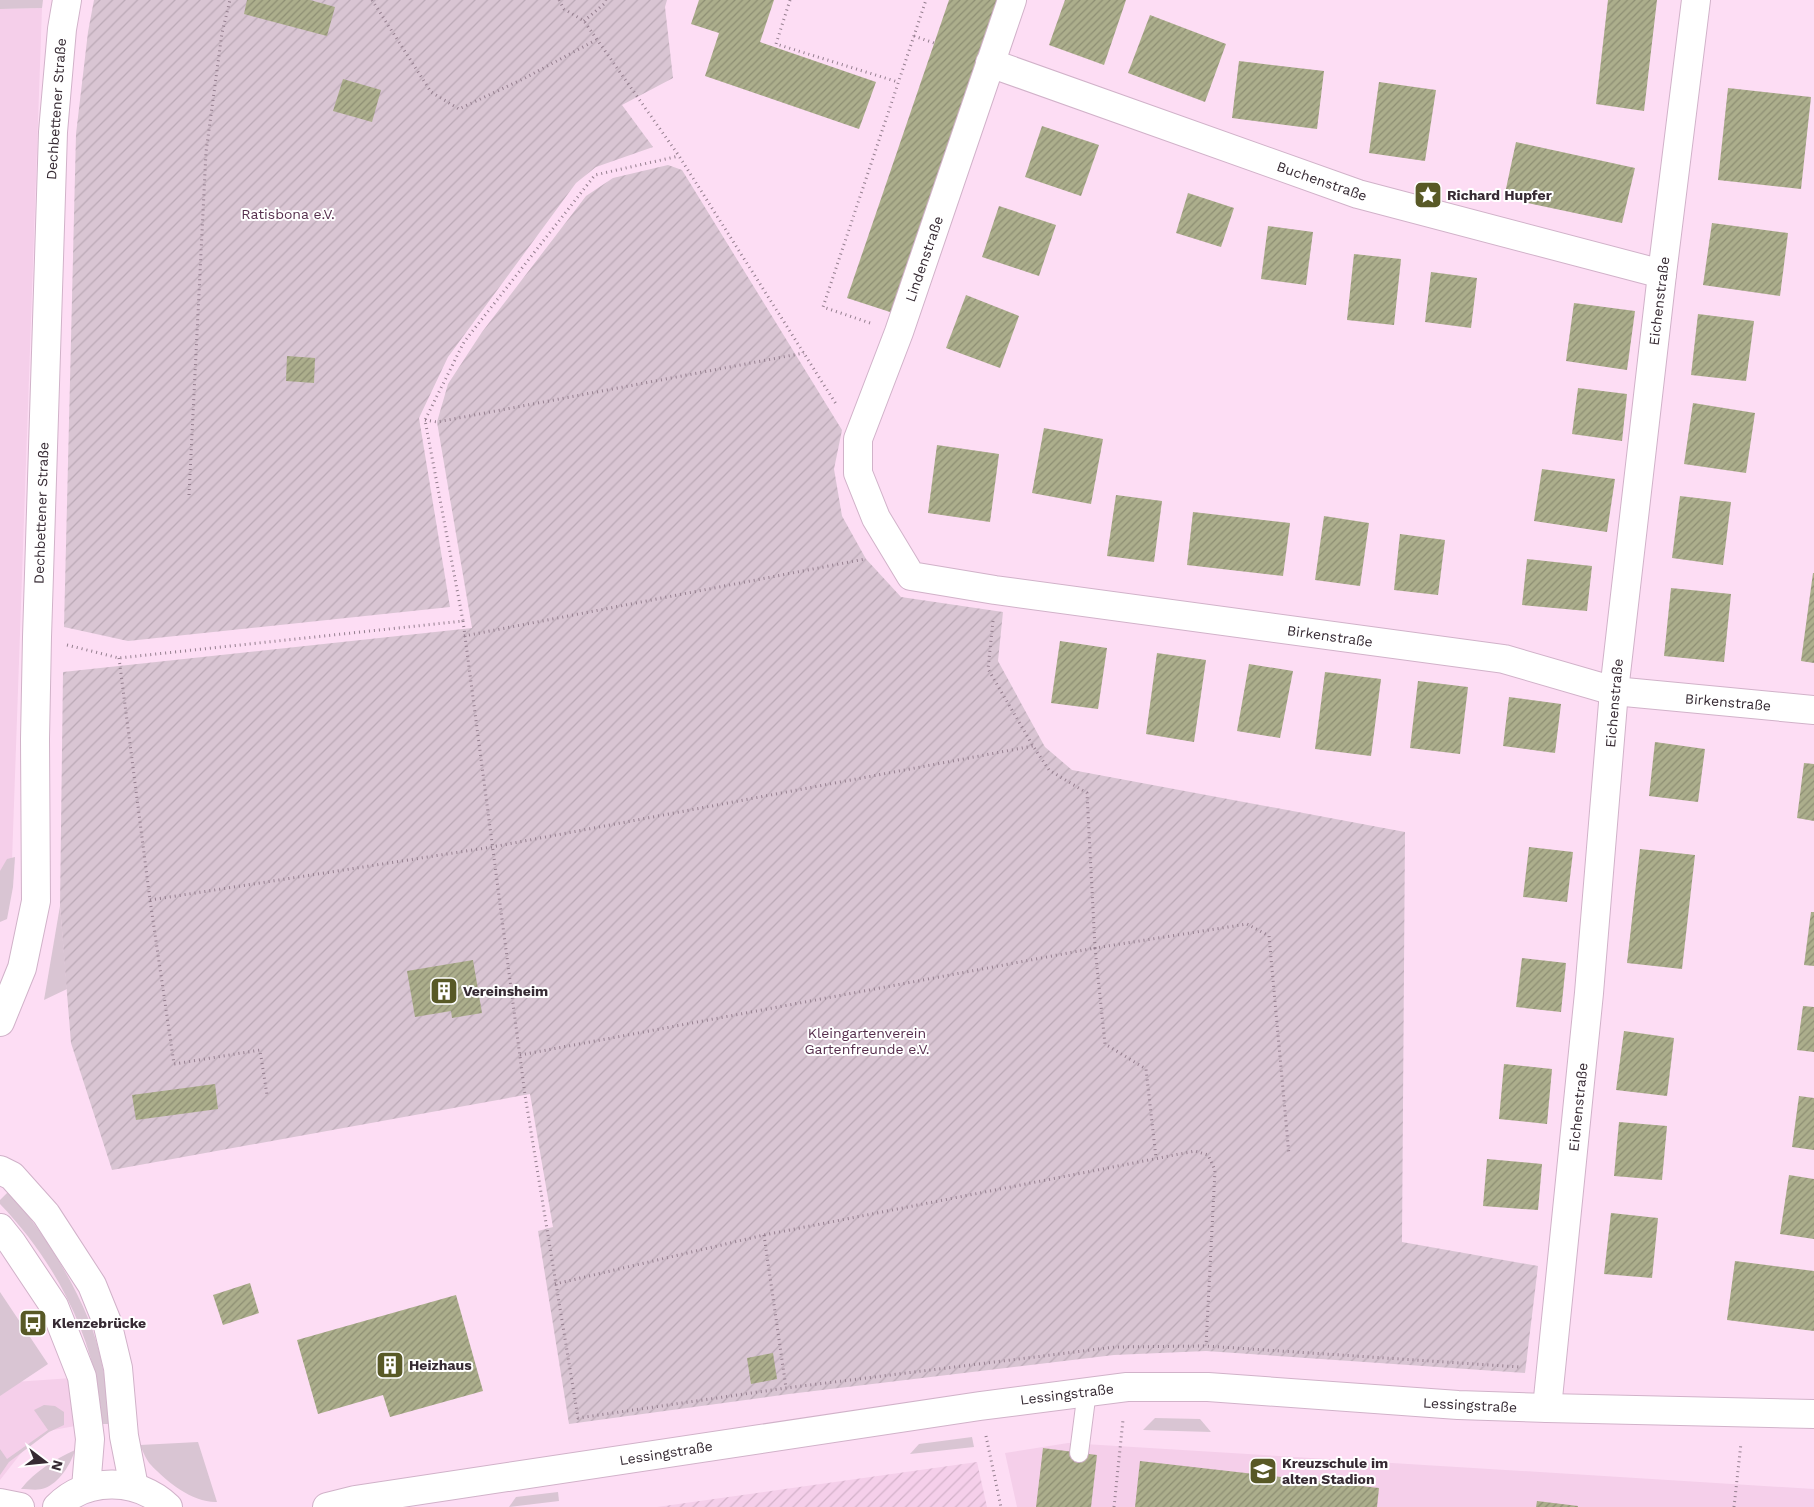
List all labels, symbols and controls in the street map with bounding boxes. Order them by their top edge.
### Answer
street label: Dechbettener Straße [43,38,69,180]
street label: Buchenstraße [1275,158,1369,204]
place icon: Richard Hupfer [1413,180,1443,210]
place label: Richard Hupfer [1447,187,1552,203]
park label: Ratisbona e.V. [241,206,335,222]
street label: Lindenstraße [902,214,946,304]
street label: Eichenstraße [1646,256,1672,346]
street label: Dechbettener Straße [31,442,51,584]
street label: Birkenstraße [1286,622,1374,650]
street label: Eichenstraße [1602,658,1626,748]
street label: Birkenstraße [1684,690,1772,714]
building icon: Vereinsheim [429,976,459,1006]
place label: Vereinsheim [463,983,548,999]
park label: Kleingartenverein Gartenfreunde e.V. [804,1025,930,1057]
street label: Eichenstraße [1565,1062,1591,1152]
bus stop icon: Klenzebrücke [18,1308,48,1338]
place label: Klenzebrücke [52,1315,146,1331]
building icon: Heizhaus [375,1350,405,1380]
place label: Heizhaus [409,1357,472,1373]
street label: Lessingstraße [1019,1380,1115,1408]
street label: Lessingstraße [1423,1395,1517,1415]
north arrow [20,1437,70,1487]
street label: Lessingstraße [618,1438,714,1468]
place label: Kreuzschule im alten Stadion [1282,1455,1388,1487]
school or university icon: Kreuzschule im alten Stadion [1248,1456,1278,1486]
text: N [48,1458,67,1473]

